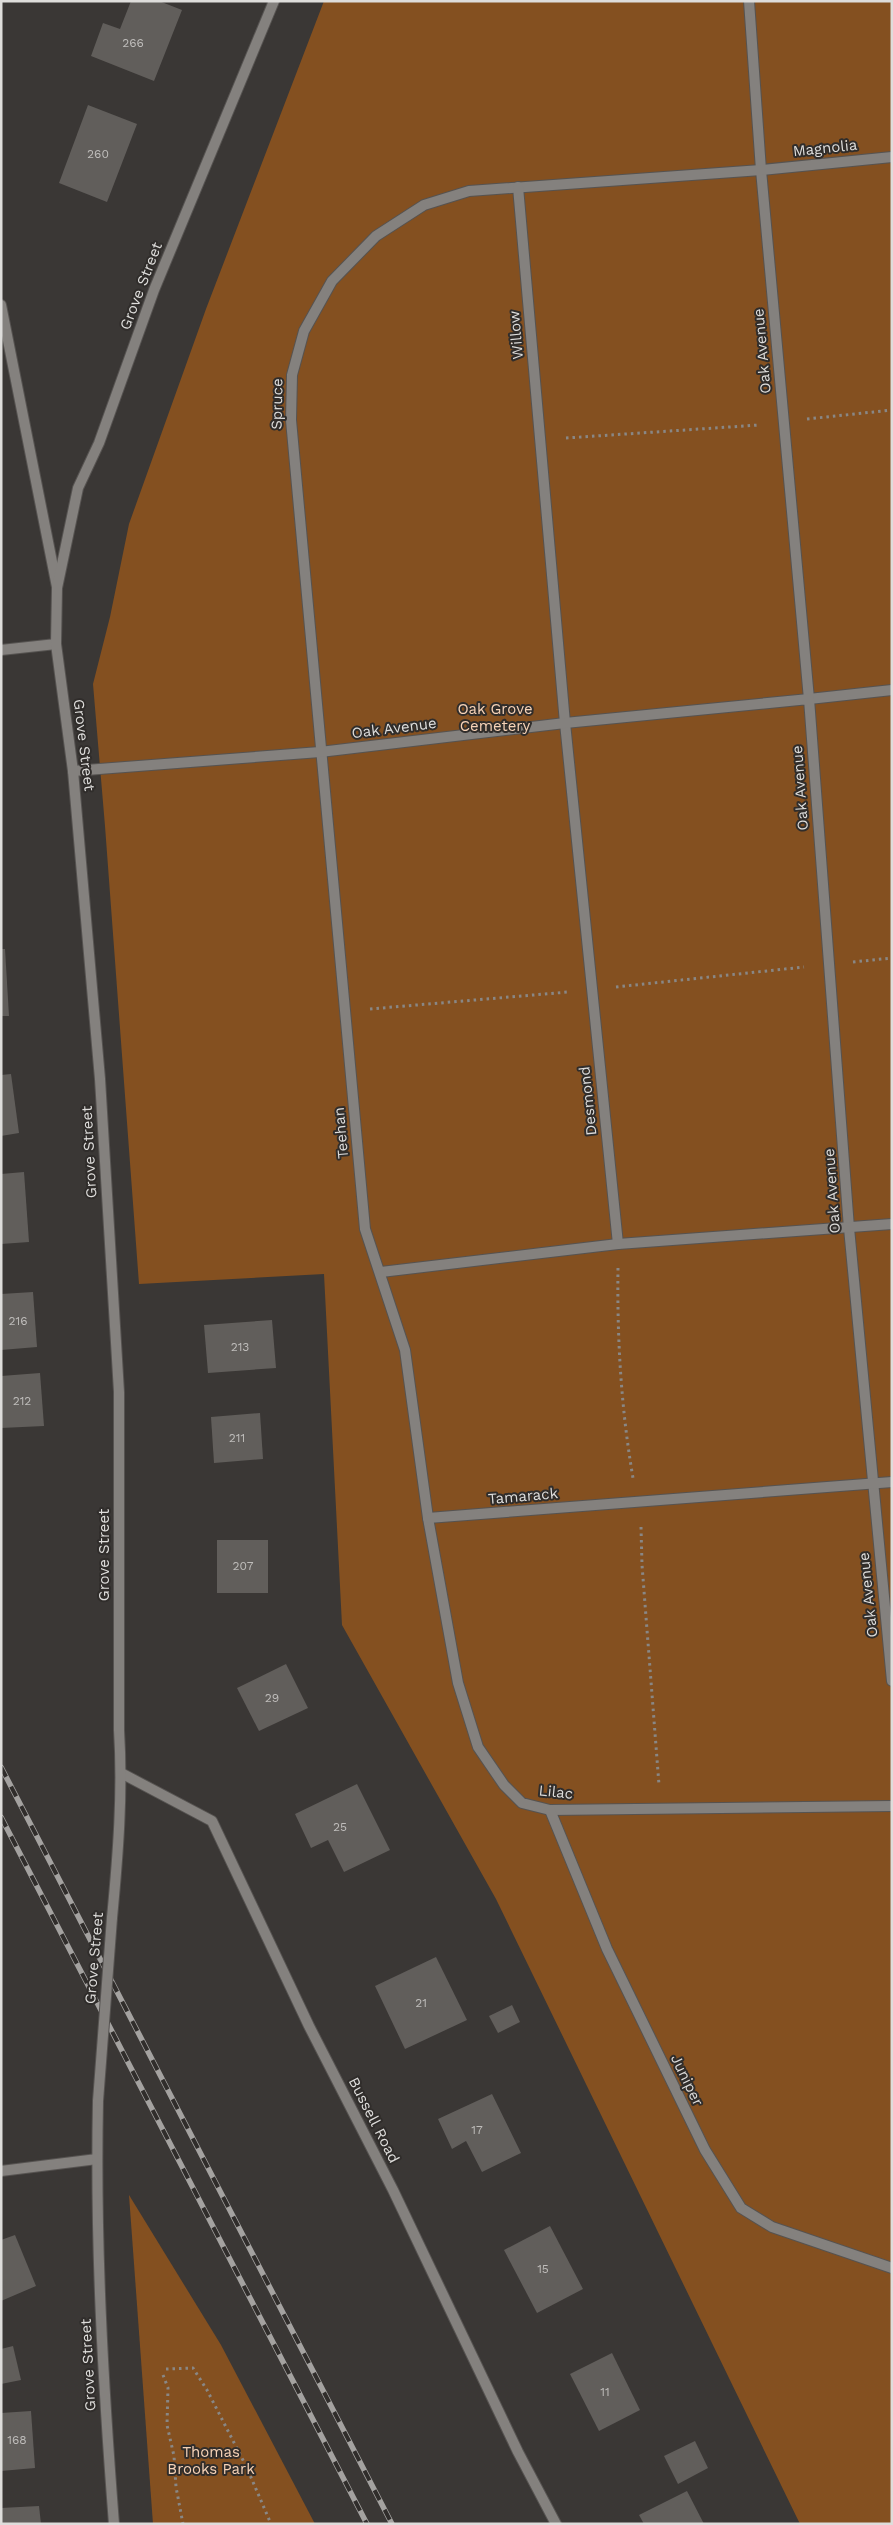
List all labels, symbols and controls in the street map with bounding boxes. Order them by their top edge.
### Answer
house number: 266 [122,36,144,50]
street label: Magnolia [792,136,859,160]
house number: 260 [87,147,109,161]
street label: Grove Street [116,239,166,332]
street label: Oak Avenue [749,308,775,394]
street label: Willow [505,309,527,360]
street label: Spruce [268,378,286,430]
street label: Grove Street [69,698,99,793]
park label: Oak Grove Cemetery [457,700,533,735]
street label: Oak Avenue [350,714,438,742]
street label: Oak Avenue [788,745,812,831]
street label: Desmond [575,1066,601,1136]
street label: Grove Street [78,1105,100,1199]
street label: Teehan [330,1106,352,1160]
street label: Oak Avenue [820,1148,844,1234]
house number: 216 [9,1314,27,1328]
house number: 213 [231,1340,249,1354]
house number: 212 [13,1394,31,1408]
house number: 211 [229,1431,245,1445]
street label: Tamarack [487,1484,559,1508]
street label: Grove Street [95,1508,113,1601]
street label: Oak Avenue [855,1552,881,1638]
house number: 207 [233,1559,254,1573]
house number: 29 [265,1691,279,1705]
street label: Lilac [538,1781,574,1803]
house number: 25 [333,1820,347,1834]
street label: Grove Street [81,1910,107,2005]
house number: 21 [415,1996,427,2010]
street label: Juniper [667,2051,707,2109]
street label: Bussell Road [345,2074,403,2166]
house number: 17 [471,2123,483,2137]
house number: 15 [537,2262,549,2276]
street label: Grove Street [77,2318,99,2412]
house number: 11 [600,2385,610,2399]
house number: 168 [7,2433,27,2447]
park label: Thomas Brooks Park [167,2443,255,2478]

